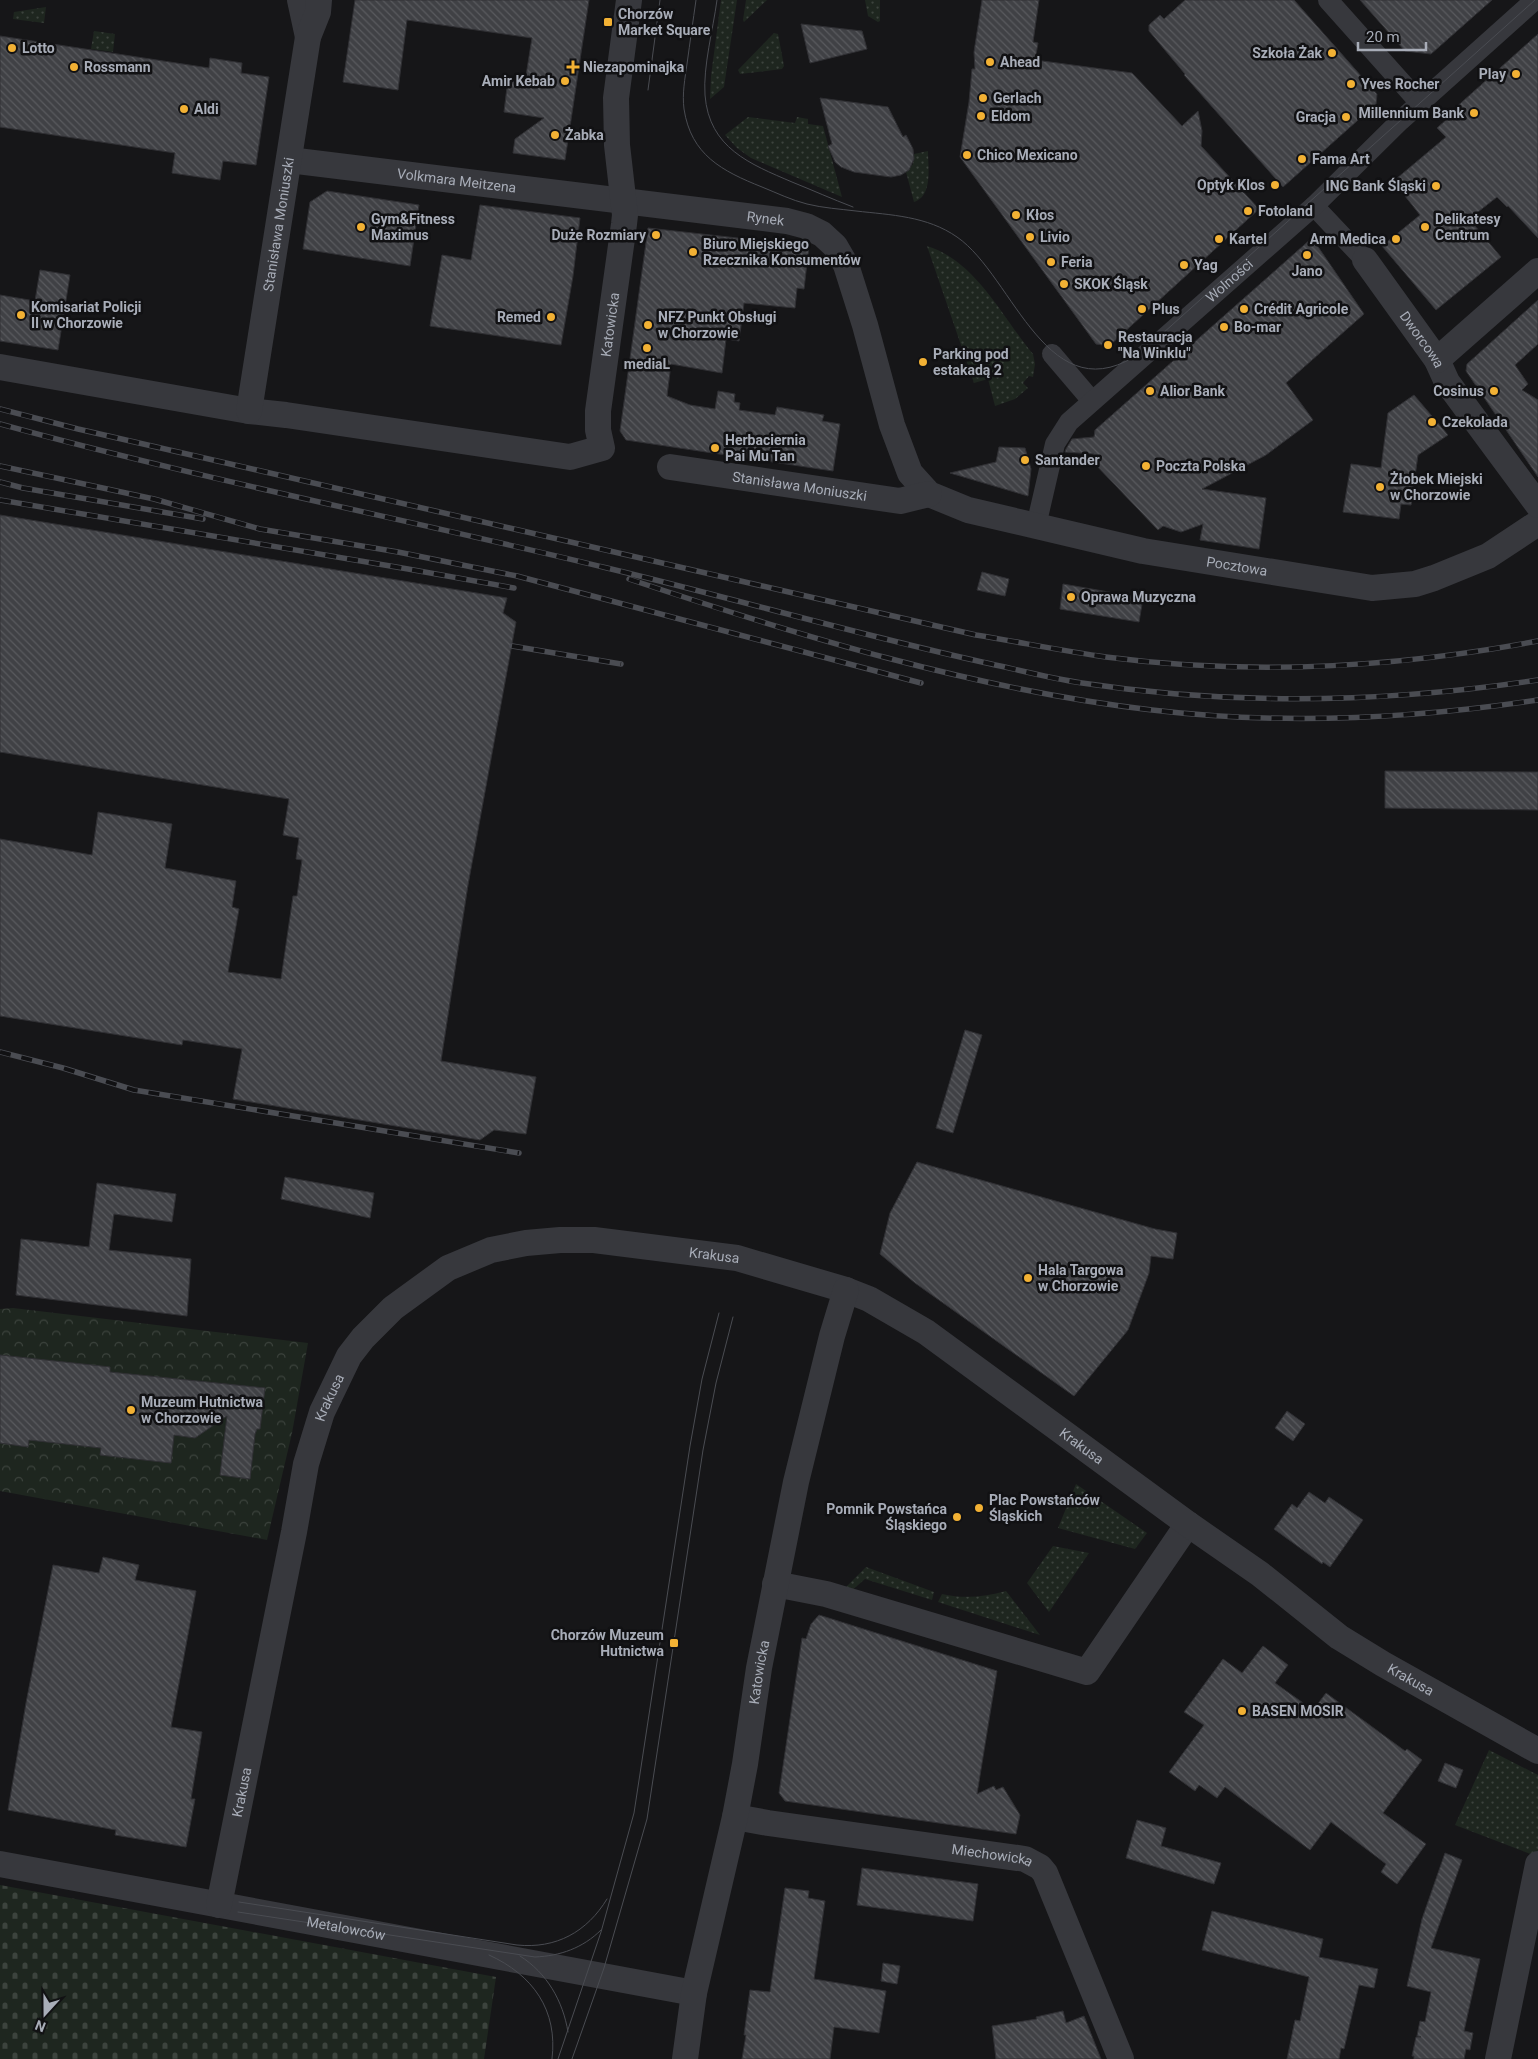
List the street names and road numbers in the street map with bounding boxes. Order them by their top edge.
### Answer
street label: Stanisława Moniuszki [260,156,297,293]
street label: Volkmara Meitzena [396,165,517,196]
street label: Rynek [746,208,786,229]
street label: Wolności [1203,256,1256,306]
street label: Katowicka [598,291,622,358]
street label: Dworcowa [1397,308,1447,370]
street label: Stanisława Moniuszki [731,468,868,504]
street label: Pocztowa [1205,553,1269,579]
street label: Krakusa [688,1244,740,1266]
street label: Krakusa [312,1371,347,1423]
street label: Krakusa [1056,1425,1107,1467]
street label: Katowicka [746,1639,772,1705]
street label: Krakusa [1385,1660,1437,1699]
street label: Krakusa [229,1766,254,1819]
street label: Miechowicka [951,1841,1036,1870]
street label: Metalowców [305,1913,387,1944]

